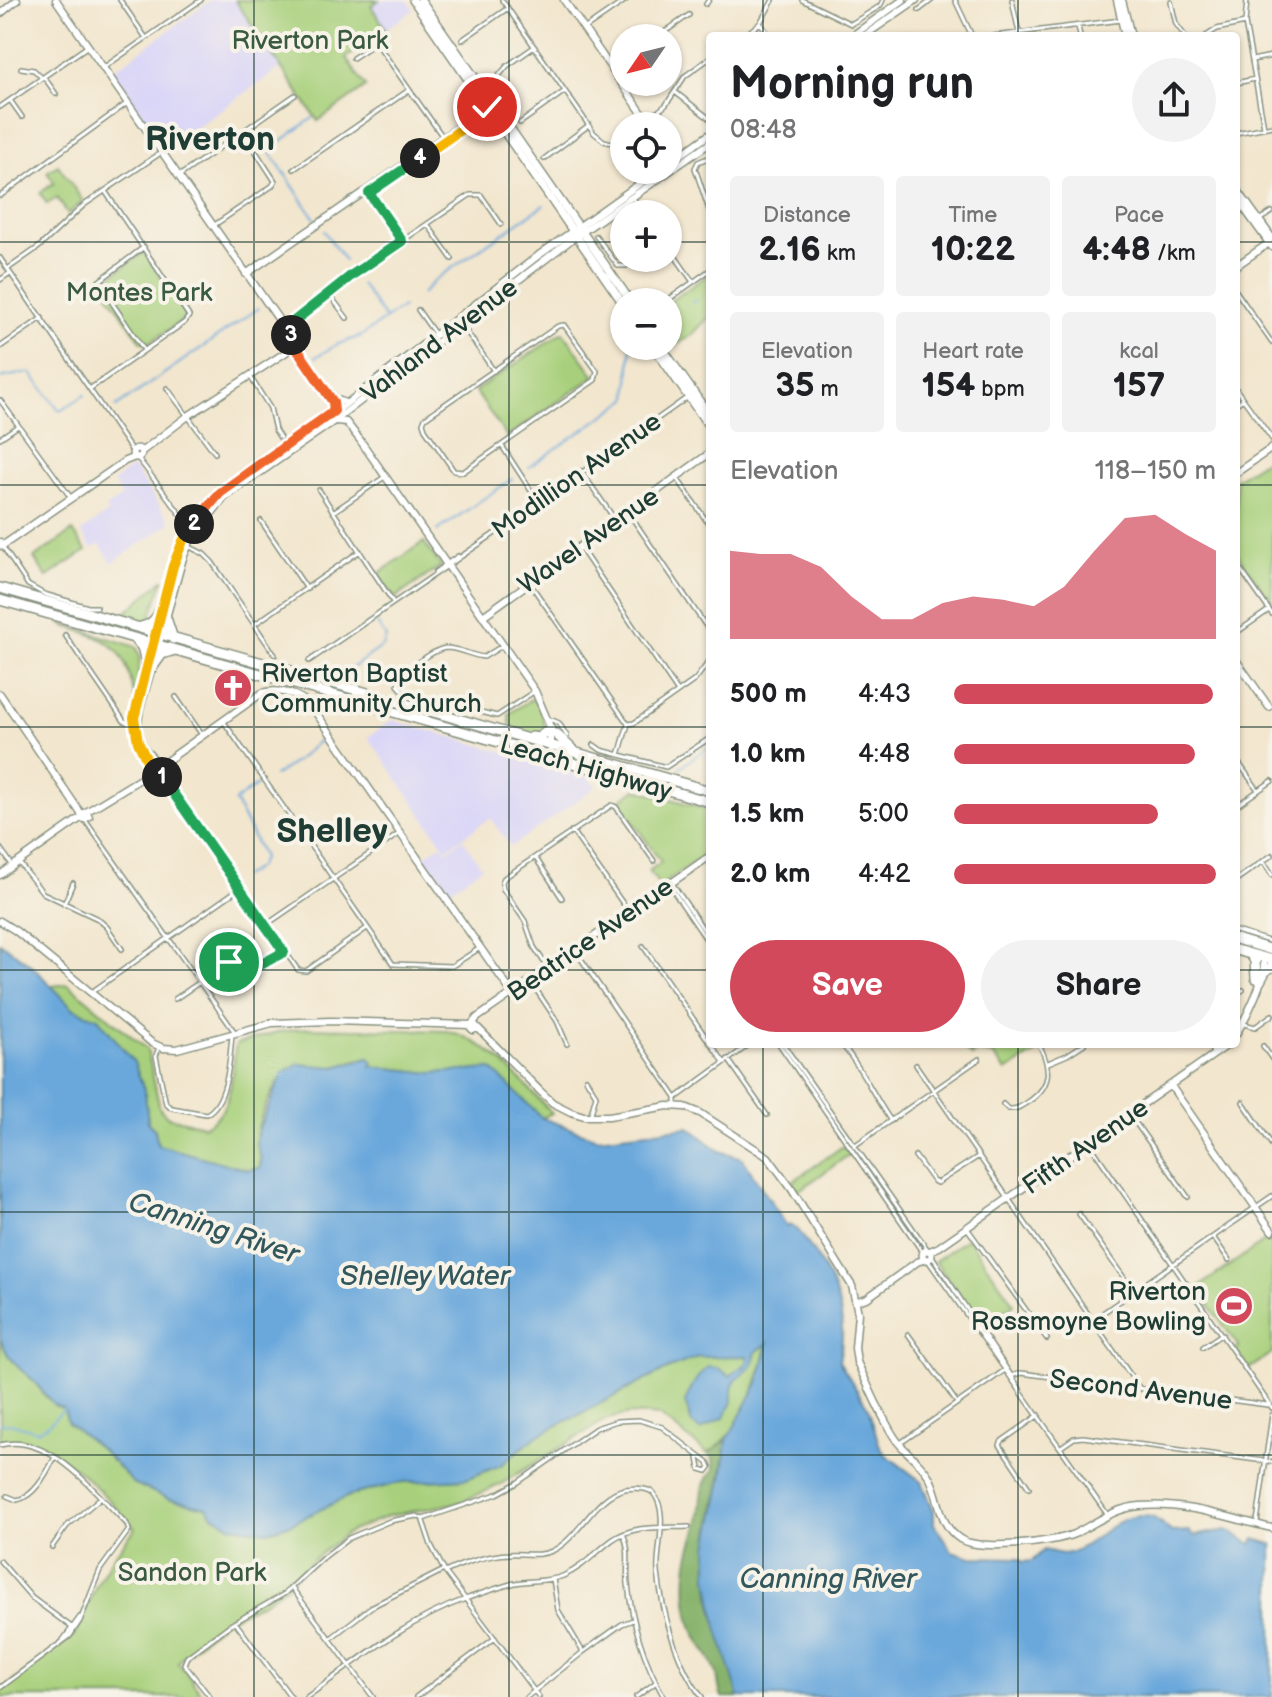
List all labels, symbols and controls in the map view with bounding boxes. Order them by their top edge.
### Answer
north arrow [610,24,682,96]
map controls [610,24,682,360]
park label: Riverton Park [232,26,389,57]
text: Morning run [730,58,974,111]
button: share [1132,58,1216,142]
pin [453,73,521,141]
icon: check [465,85,509,129]
button: locate [610,112,682,184]
text: 08:48 [730,115,797,146]
district label: Riverton [145,119,275,160]
pin: 4 [400,138,440,178]
text: 4 [414,144,426,171]
button: + [610,200,682,272]
text: Distance [763,202,851,229]
text: Time [949,202,997,229]
text: Pace [1114,202,1164,229]
text: 2.16 [758,229,821,270]
text: 10:22 [931,229,1015,270]
text: 4:48 [1082,229,1151,270]
text: km [821,240,856,267]
text: /km [1151,240,1196,267]
street label: Vahland Avenue [356,272,524,410]
park label: Montes Park [66,278,213,309]
button: − [610,288,682,360]
pin: 3 [271,315,311,355]
text: 3 [285,321,297,348]
text: Elevation [761,338,853,365]
text: Heart rate [922,338,1024,365]
text: kcal [1119,338,1159,365]
text: 35 [775,365,815,406]
text: 154 [921,365,975,406]
text: 157 [1113,365,1165,406]
text: m [815,376,839,403]
text: bpm [975,376,1025,403]
street label: Modillion Avenue [486,406,667,546]
text: Elevation [730,456,838,487]
text: 118–150 m [1095,456,1216,487]
street label: Wavel Avenue [513,481,665,601]
pin: 2 [174,504,214,544]
text: 2 [187,510,201,537]
place label: Riverton Baptist Community Church [261,659,482,720]
church icon: Riverton Baptist Community Church [212,667,254,709]
text: 500 m [730,679,807,710]
text: 4:43 [858,679,911,710]
street label: Leach Highway [496,729,675,808]
text: 1.0 km [730,739,806,770]
text: 4:48 [858,739,910,770]
pin: 1 [142,757,182,797]
text: 1 [157,763,167,790]
text: 1.5 km [730,799,805,830]
text: 5:00 [858,799,909,830]
district label: Shelley [277,811,388,852]
text: 2.0 km [730,859,810,890]
text: 4:42 [858,859,910,890]
street label: Beatrice Avenue [502,872,680,1009]
pin [195,928,263,996]
icon: arrive [207,940,251,984]
button: Save [730,940,965,1032]
button: Share [981,940,1216,1032]
street label: Fifth Avenue [1017,1093,1155,1202]
water label: Canning River [124,1185,305,1272]
water label: Shelley Water [340,1260,512,1293]
place label: Riverton Rossmoyne Bowling [971,1277,1206,1338]
sports icon: Riverton Rossmoyne Bowling [1213,1285,1255,1327]
street label: Second Avenue [1048,1364,1234,1417]
park label: Sandon Park [118,1558,267,1589]
water label: Canning River [740,1563,918,1596]

